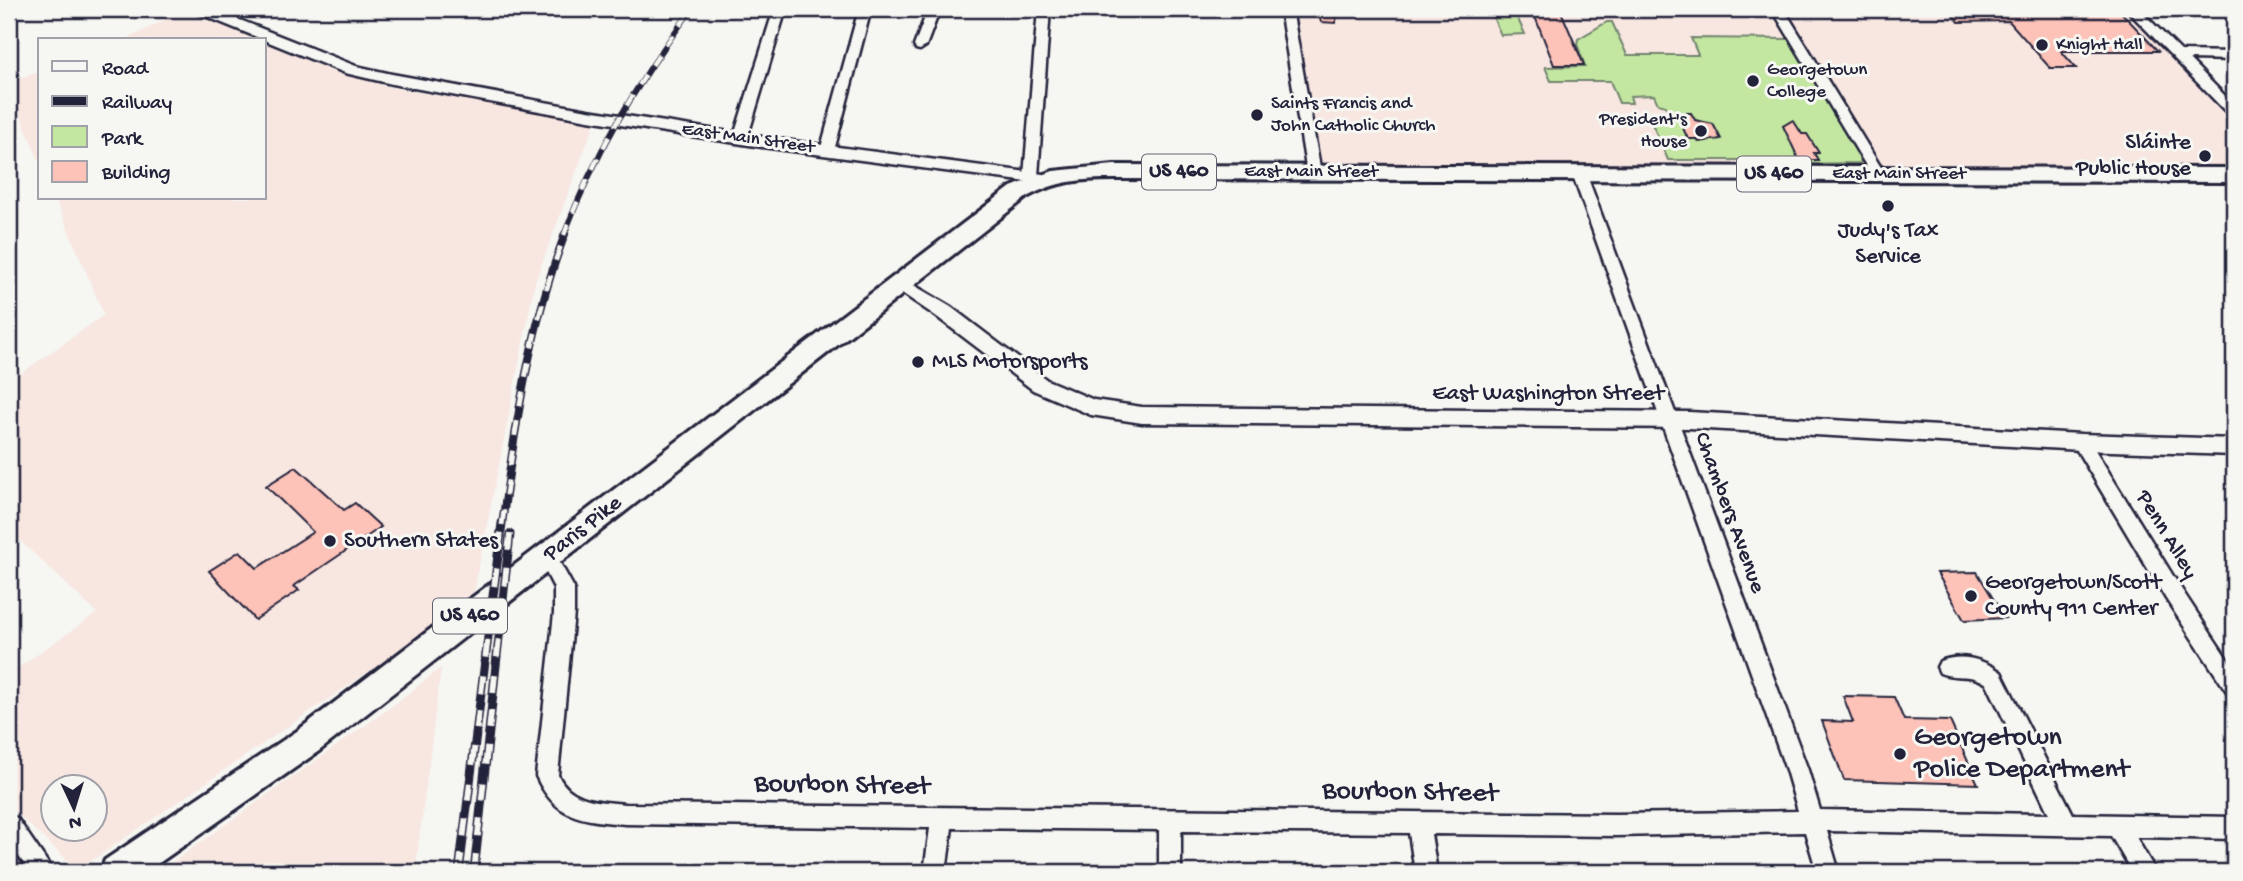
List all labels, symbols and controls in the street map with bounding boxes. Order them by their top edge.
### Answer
place label: Knight Hall [2056,34,2143,57]
marker: Knight Hall [2034,37,2050,53]
legend [38,38,266,200]
text: Road [102,58,150,83]
place label: Georgetown College [1767,59,1867,104]
marker: Georgetown College [1745,73,1761,89]
text: Railway [102,92,172,117]
place label: Saints Francis and John Catholic Church [1271,93,1435,138]
marker: Saints Francis and John Catholic Church [1249,107,1265,123]
place label: President's House [1598,109,1688,154]
street label: East Main Street [680,118,818,160]
marker: President's House [1693,123,1709,139]
text: Park [101,128,145,153]
place label: Sláinte Public House [2075,130,2192,183]
marker: Sláinte Public House [2197,148,2213,164]
road number: US 460 [1142,154,1216,190]
road number: US 460 [1737,156,1811,192]
street label: East Main Street [1244,161,1380,184]
text: Building [101,162,171,187]
street label: East Main Street [1832,163,1968,186]
marker: Judy's Tax Service [1880,198,1896,214]
place label: Judy's Tax Service [1837,218,1939,271]
place label: MLS Motorsports [932,349,1088,376]
marker: MLS Motorsports [910,354,926,370]
street label: East Washington Street [1432,381,1665,408]
street label: Chambers Avenue [1687,429,1771,598]
street label: Penn Alley [2128,485,2203,584]
street label: Paris Pike [538,489,629,569]
place label: Southern States [344,528,499,555]
marker: Southern States [322,533,338,549]
place label: Georgetown/Scott County 911 Center [1985,570,2163,623]
marker: Georgetown/Scott County 911 Center [1963,588,1979,604]
road number: US 460 [433,598,507,634]
place label: Georgetown Police Department [1913,722,2132,787]
marker: Georgetown Police Department [1892,746,1908,762]
street label: Bourbon Street [753,768,933,804]
north arrow [38,772,108,842]
street label: Bourbon Street [1321,775,1501,811]
text: N [68,810,82,833]

